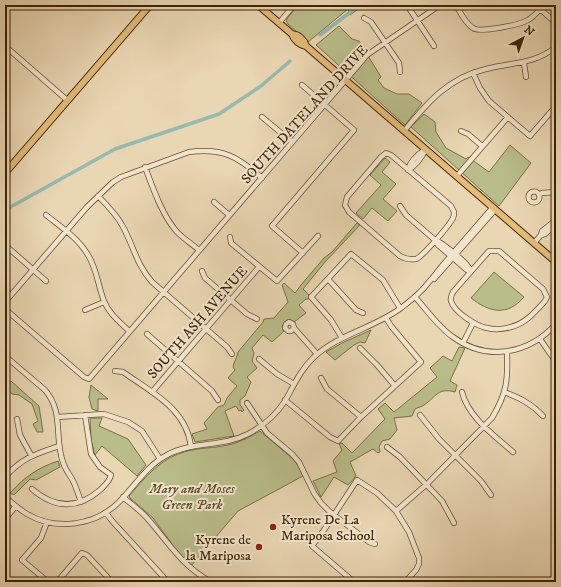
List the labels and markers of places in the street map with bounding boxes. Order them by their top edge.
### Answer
place label: Kyrene De La Mariposa School [281,511,375,545]
marker: Kyrene De La Mariposa School [268,522,278,532]
place label: Kyrene de la Mariposa [186,531,251,565]
marker: Kyrene de la Mariposa [254,542,264,552]

